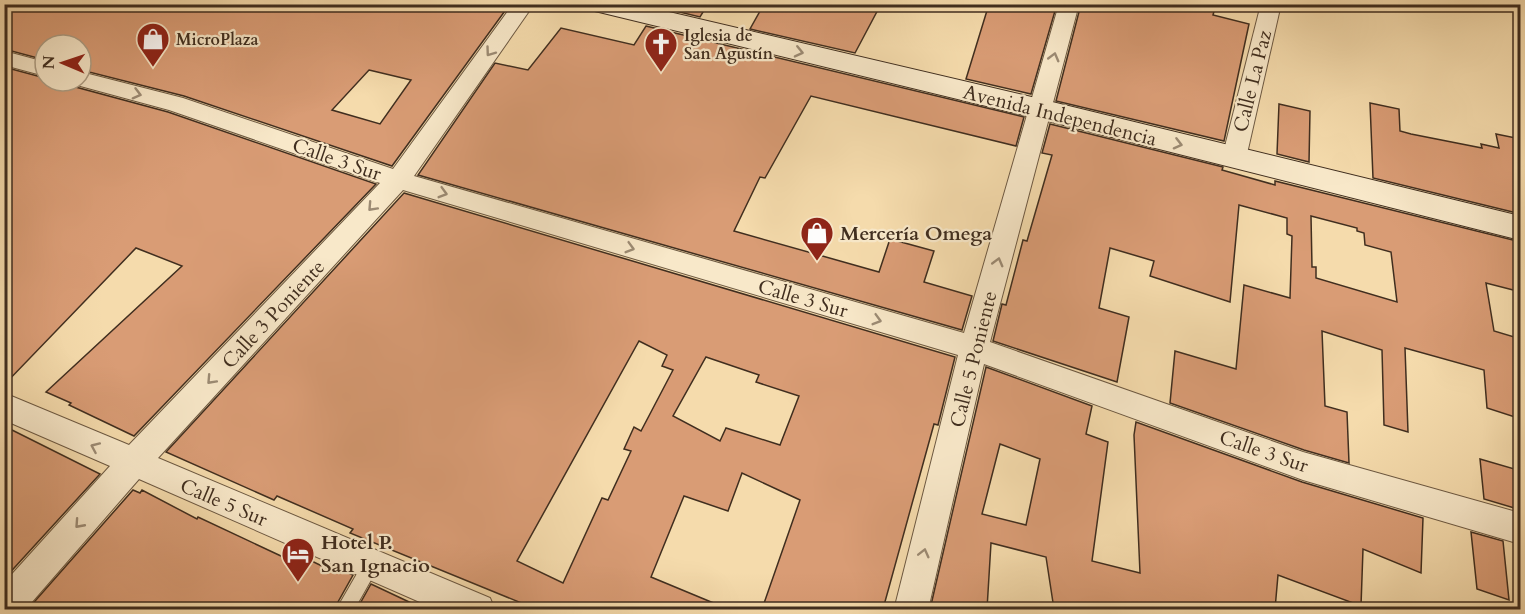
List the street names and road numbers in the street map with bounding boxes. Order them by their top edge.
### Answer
street label: Calle La Paz [1227,27,1278,135]
street label: Avenida Independencia [960,78,1160,153]
street label: Calle 3 Sur [289,132,386,188]
street label: Calle 3 Poniente [216,254,331,375]
street label: Calle 3 Sur [755,273,852,324]
street label: Calle 5 Poniente [943,288,1003,430]
street label: Calle 3 Sur [1216,424,1313,480]
street label: Calle 5 Sur [176,472,272,533]

